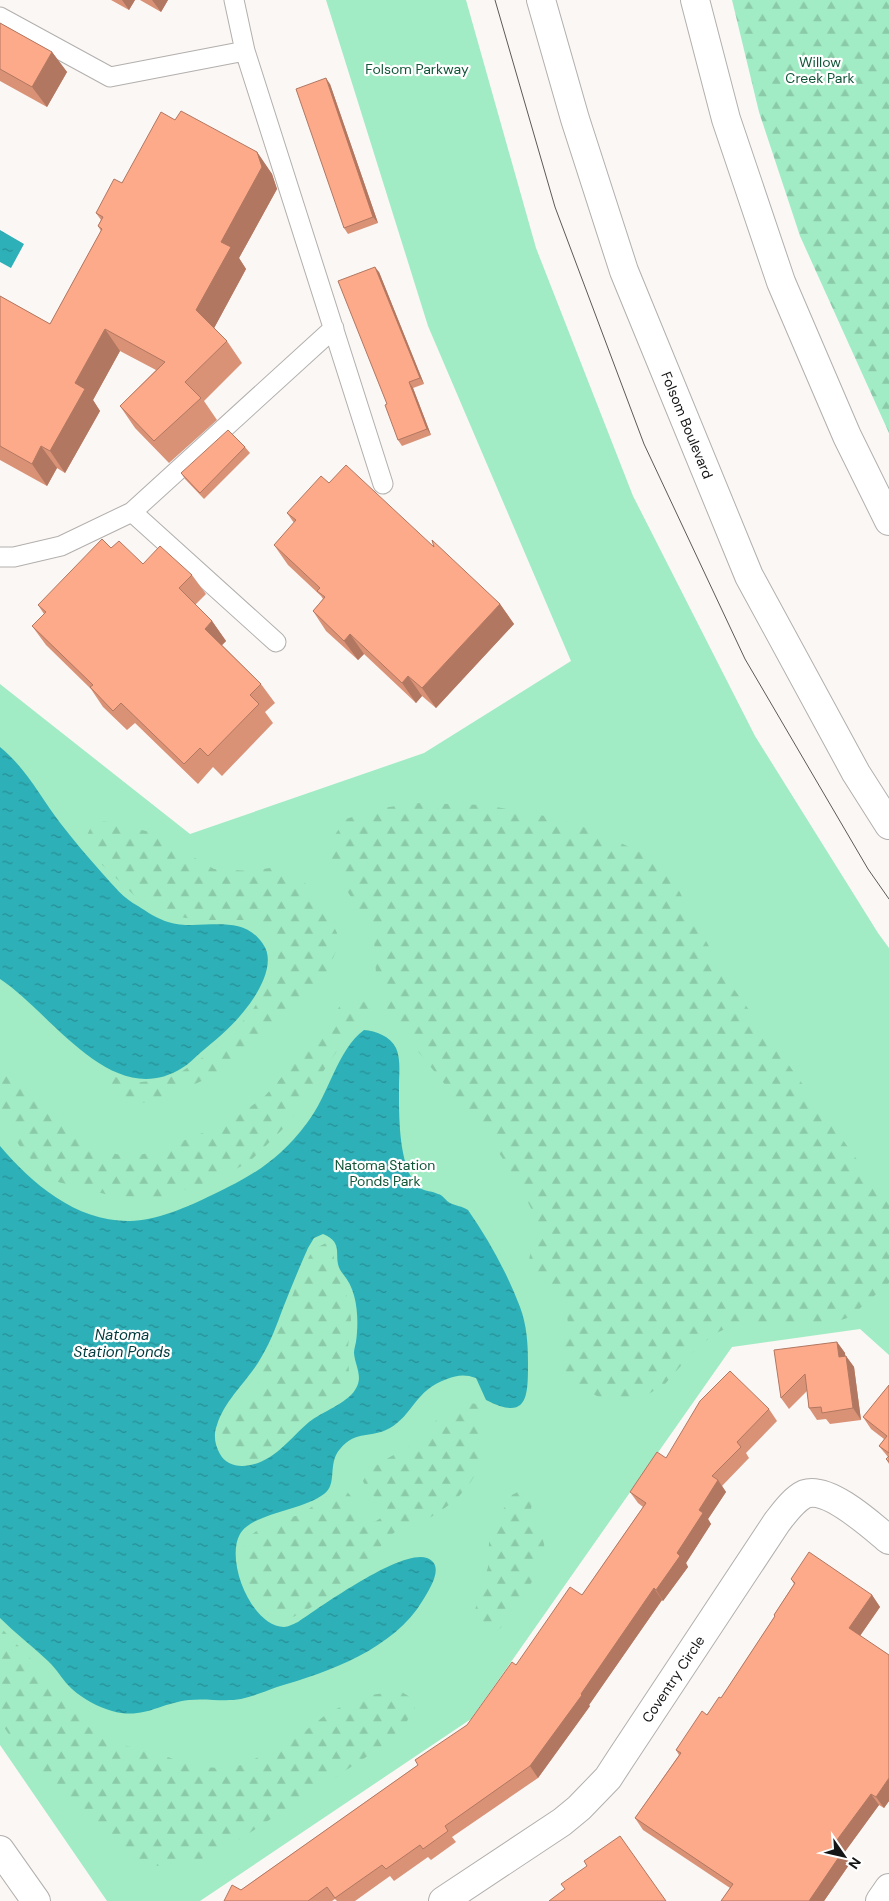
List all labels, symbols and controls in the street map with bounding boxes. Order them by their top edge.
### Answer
park label: Willow Creek Park [785,53,855,87]
park label: Folsom Parkway [365,60,469,78]
street label: Folsom Boulevard [657,369,717,481]
park label: Natoma Station Ponds Park [335,1156,435,1190]
water label: Natoma Station Ponds [74,1325,170,1362]
street label: Coventry Circle [638,1632,708,1726]
north arrow [819,1831,869,1881]
text: N [844,1854,865,1873]

